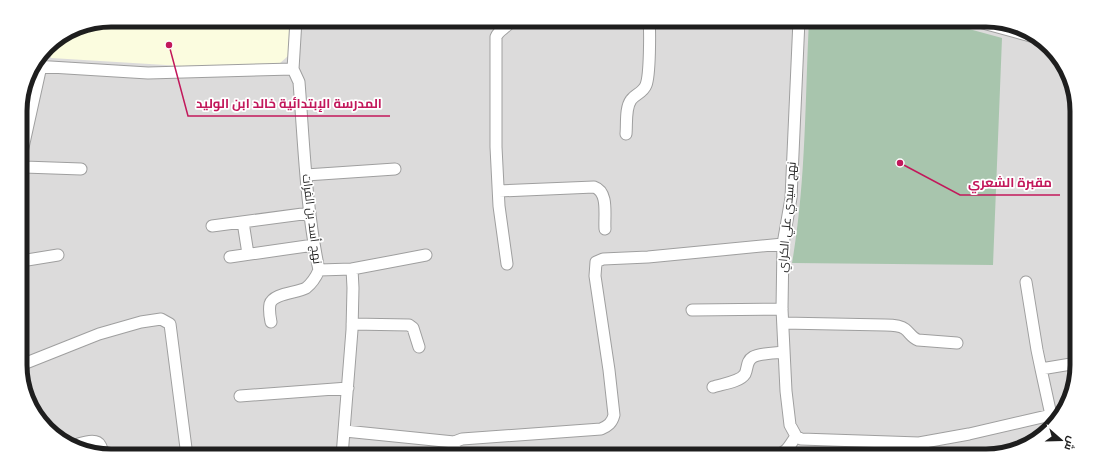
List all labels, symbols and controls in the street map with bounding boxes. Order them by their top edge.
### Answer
callout: المدرسة الإبتدائية خالد ابن الوليد [188,91,390,116]
text: المدرسة الإبتدائية خالد ابن الوليد [196,95,382,112]
street label: نهج سيدي علي الكراي [774,161,802,273]
callout: مقبرة الشعري [960,170,1060,195]
street label: نهج أسد بن الفرات [299,173,325,265]
text: مقبرة الشعري [968,174,1052,194]
north arrow [1041,420,1081,460]
text: ش [1061,434,1079,452]

